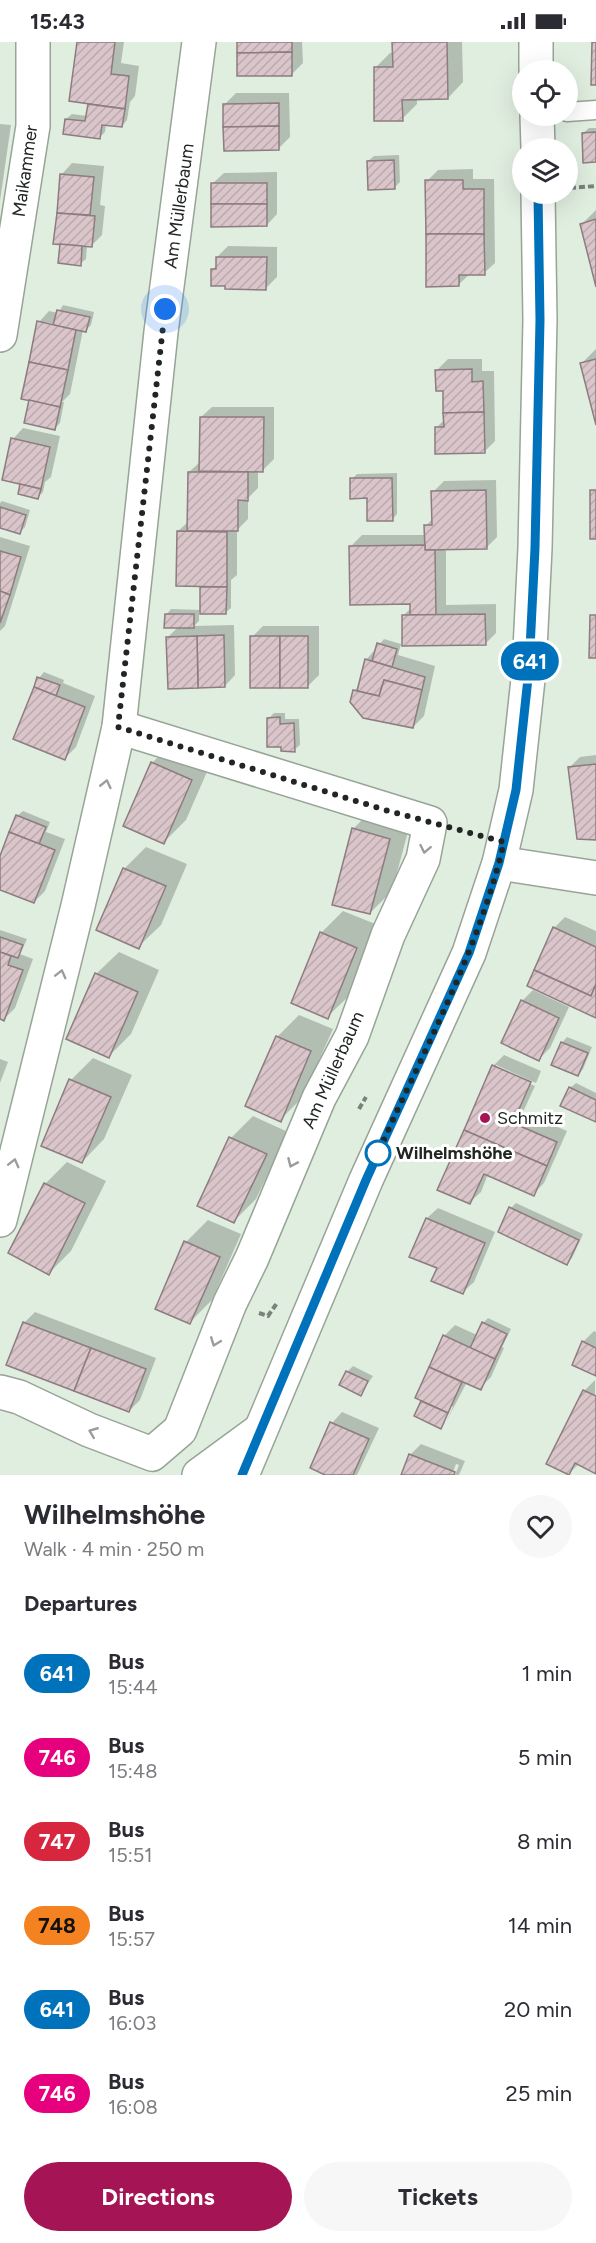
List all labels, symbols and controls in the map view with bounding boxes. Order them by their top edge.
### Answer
text: 15:43 [30,8,85,35]
map controls [512,60,578,204]
button: locate [512,60,578,126]
street label: Maikammer [8,123,42,219]
button: layers [512,138,578,204]
street label: Am Müllerbaum [159,142,199,270]
your location [150,294,180,324]
line badge: 641 [496,642,564,680]
text: 641 [513,649,547,674]
one-way arrow [98,779,111,789]
one-way arrow [419,844,432,854]
one-way arrow [54,969,67,979]
street label: Am Müllerbaum [297,1008,369,1132]
place label: Schmitz [497,1107,563,1129]
marker: Schmitz [478,1111,492,1125]
marker: Wilhelmshöhe [365,1140,391,1166]
place label: Wilhelmshöhe [396,1142,513,1164]
one-way arrow [287,1157,299,1168]
one-way arrow [7,1158,20,1168]
one-way arrow [210,1336,222,1347]
one-way arrow [88,1427,99,1439]
button: heart [509,1495,572,1558]
text: Wilhelmshöhe [24,1497,205,1531]
text: Walk · 4 min · 250 m [24,1537,204,1561]
text: Departures [24,1590,137,1617]
text: Bus [108,1648,144,1675]
text: 1 min [521,1660,572,1687]
text: 641 [40,1661,74,1686]
text: 15:44 [108,1675,158,1699]
text: Bus [108,1732,144,1759]
text: 5 min [518,1744,572,1771]
text: 746 [38,1745,76,1770]
text: 15:48 [108,1759,158,1783]
text: Bus [108,1816,144,1843]
text: 8 min [517,1828,572,1855]
text: 747 [39,1829,75,1854]
text: 15:51 [108,1843,153,1867]
text: Bus [108,1900,144,1927]
text: 14 min [508,1912,572,1939]
text: 748 [38,1913,76,1938]
text: 15:57 [108,1927,155,1951]
text: Bus [108,1984,144,2011]
text: 20 min [504,1996,572,2023]
text: 641 [40,1997,74,2022]
text: 16:03 [108,2011,156,2035]
text: Bus [108,2068,144,2095]
text: 25 min [506,2080,572,2107]
text: 746 [38,2081,76,2106]
text: 16:08 [108,2095,158,2119]
button: Directions [24,2162,292,2231]
button: Tickets [304,2162,572,2231]

